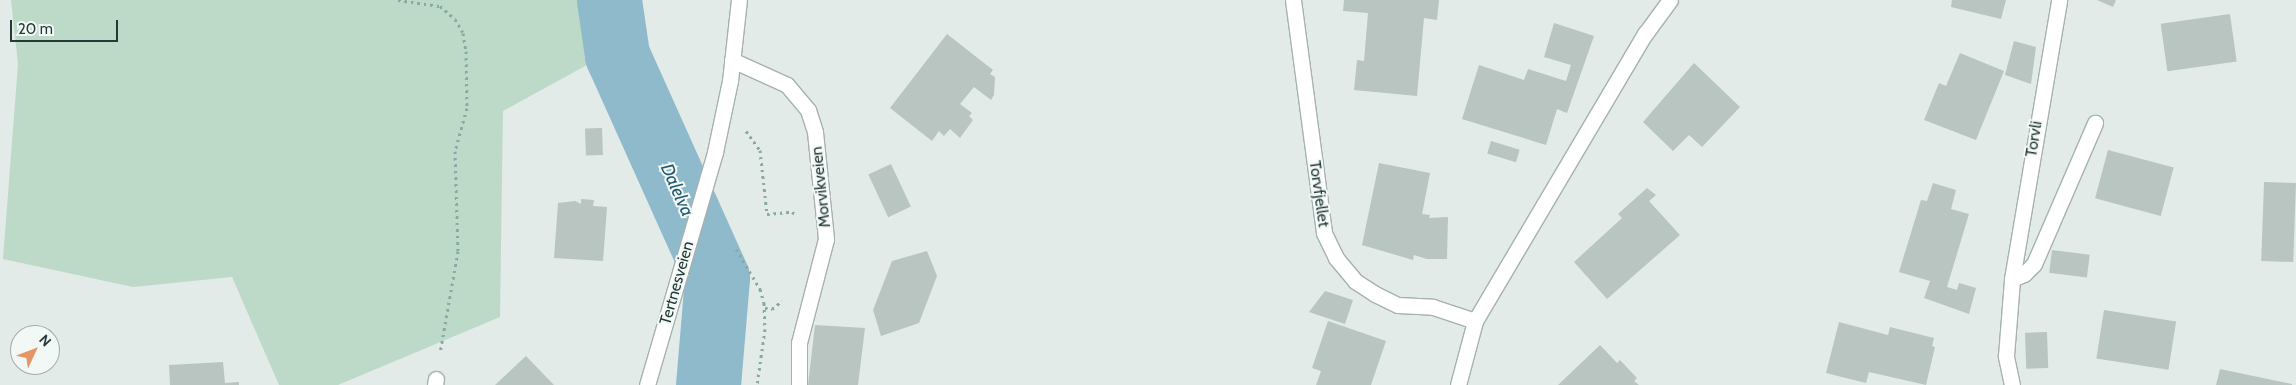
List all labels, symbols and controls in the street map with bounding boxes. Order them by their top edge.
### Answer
scale bar [12,10,120,42]
text: 20 m [18,20,53,38]
street label: Torvli [2022,120,2046,158]
street label: Morvikveien [807,145,835,229]
water label: Dalelva [656,160,698,220]
street label: Torvfjellet [1305,160,1333,228]
street label: Tertnesveien [656,239,698,327]
north arrow [10,325,60,375]
text: N [35,331,55,350]

